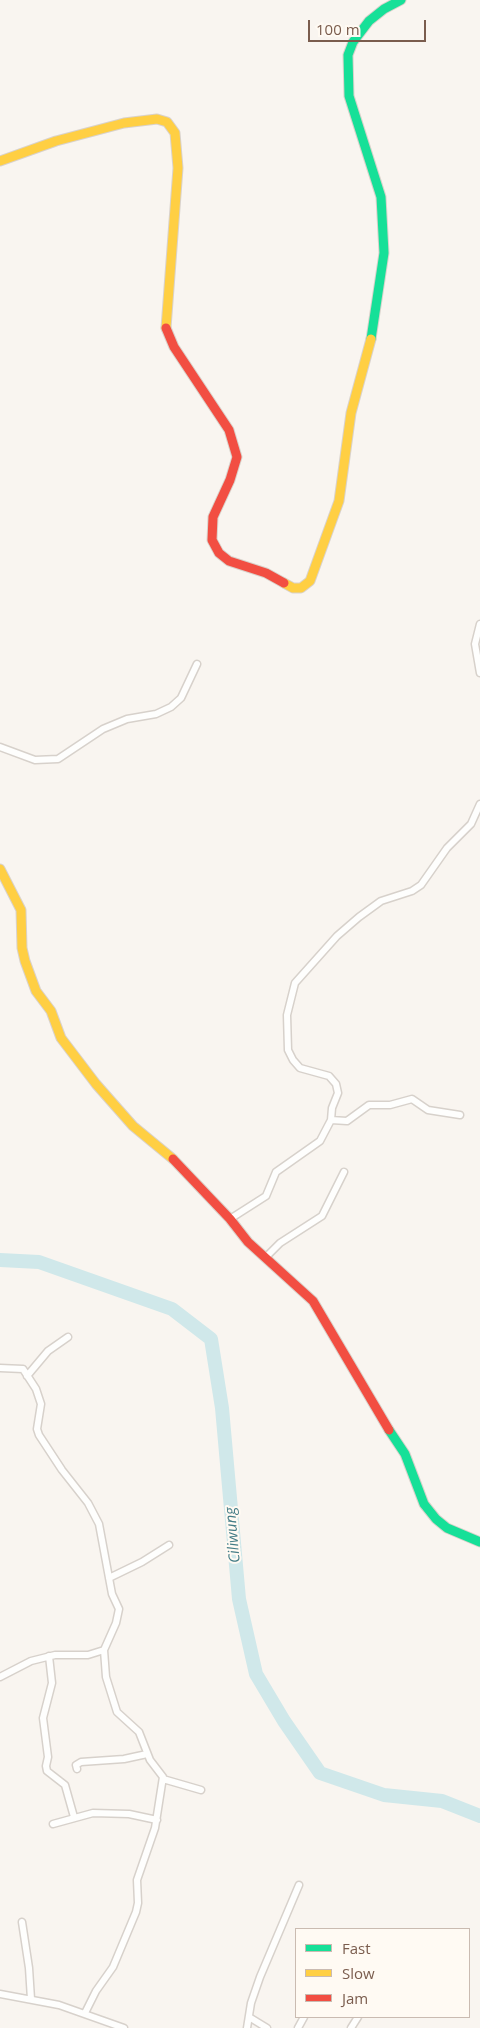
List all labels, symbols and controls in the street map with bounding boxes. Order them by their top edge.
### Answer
scale bar [310,10,428,42]
text: 100 m [316,19,360,39]
water label: Ciliwung [222,1506,244,1564]
legend [295,1928,470,2018]
text: Fast [342,1938,371,1958]
text: Slow [342,1963,375,1983]
text: Jam [342,1988,368,2008]

